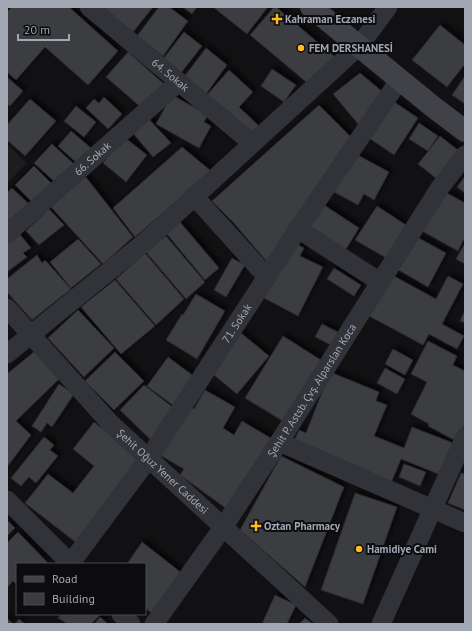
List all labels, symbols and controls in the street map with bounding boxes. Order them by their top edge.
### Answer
place label: Kahraman Eczanesi [285,12,376,26]
marker: Kahraman Eczanesi [272,14,282,24]
scale bar [18,16,69,42]
text: 20 m [24,22,50,37]
place label: FEM DERSHANESİ [309,41,393,55]
marker: FEM DERSHANESİ [296,43,306,53]
street label: 64. Sokak [149,55,192,95]
street label: 66. Sokak [71,138,114,178]
street label: 71. Sokak [219,300,255,346]
street label: Şehit P. Astsb. Çvş. Alparslan Koca [264,321,359,460]
street label: Şehit Oğuz Yener Caddesi [114,426,212,517]
place label: Oztan Pharmacy [264,519,341,533]
marker: Oztan Pharmacy [251,521,261,531]
place label: Hamidiye Cami [367,542,437,556]
marker: Hamidiye Cami [354,544,364,554]
legend [16,563,146,615]
text: Road [52,571,77,586]
text: Building [52,591,95,606]

